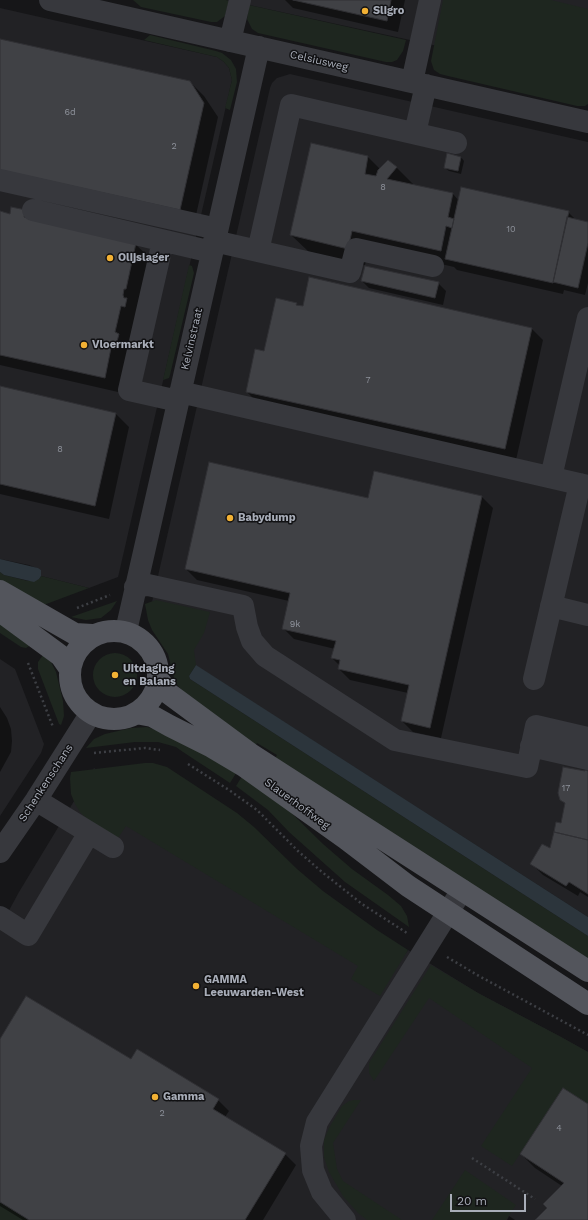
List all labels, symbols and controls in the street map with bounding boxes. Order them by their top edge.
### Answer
place label: Sligro [373,4,404,18]
marker: Sligro [360,6,370,16]
street label: Celsiusweg [289,48,349,74]
house number: 6d [64,107,76,117]
house number: 2 [171,141,177,151]
house number: 8 [380,182,386,192]
house number: 10 [506,224,516,234]
place label: Olijslager [118,251,169,265]
marker: Olijslager [105,253,115,263]
street label: Kelvinstraat [178,307,206,371]
place label: Vloermarkt [92,338,154,352]
marker: Vloermarkt [79,340,89,350]
house number: 7 [365,375,371,385]
house number: 8 [57,444,63,454]
place label: Babydump [238,511,296,525]
marker: Babydump [225,513,235,523]
house number: 9k [290,619,300,629]
place label: Uitdaging en Balans [123,662,176,688]
marker: Uitdaging en Balans [110,670,120,680]
street label: Schenkenschans [16,742,76,824]
street label: Slauerhoffweg [262,776,332,832]
house number: 17 [562,783,570,793]
place label: GAMMA Leeuwarden-West [204,973,304,999]
marker: GAMMA Leeuwarden-West [191,981,201,991]
place label: Gamma [163,1090,204,1104]
marker: Gamma [150,1092,160,1102]
house number: 2 [159,1108,165,1118]
house number: 4 [556,1123,562,1133]
scale bar [452,1186,528,1212]
text: 20 m [457,1194,487,1208]

